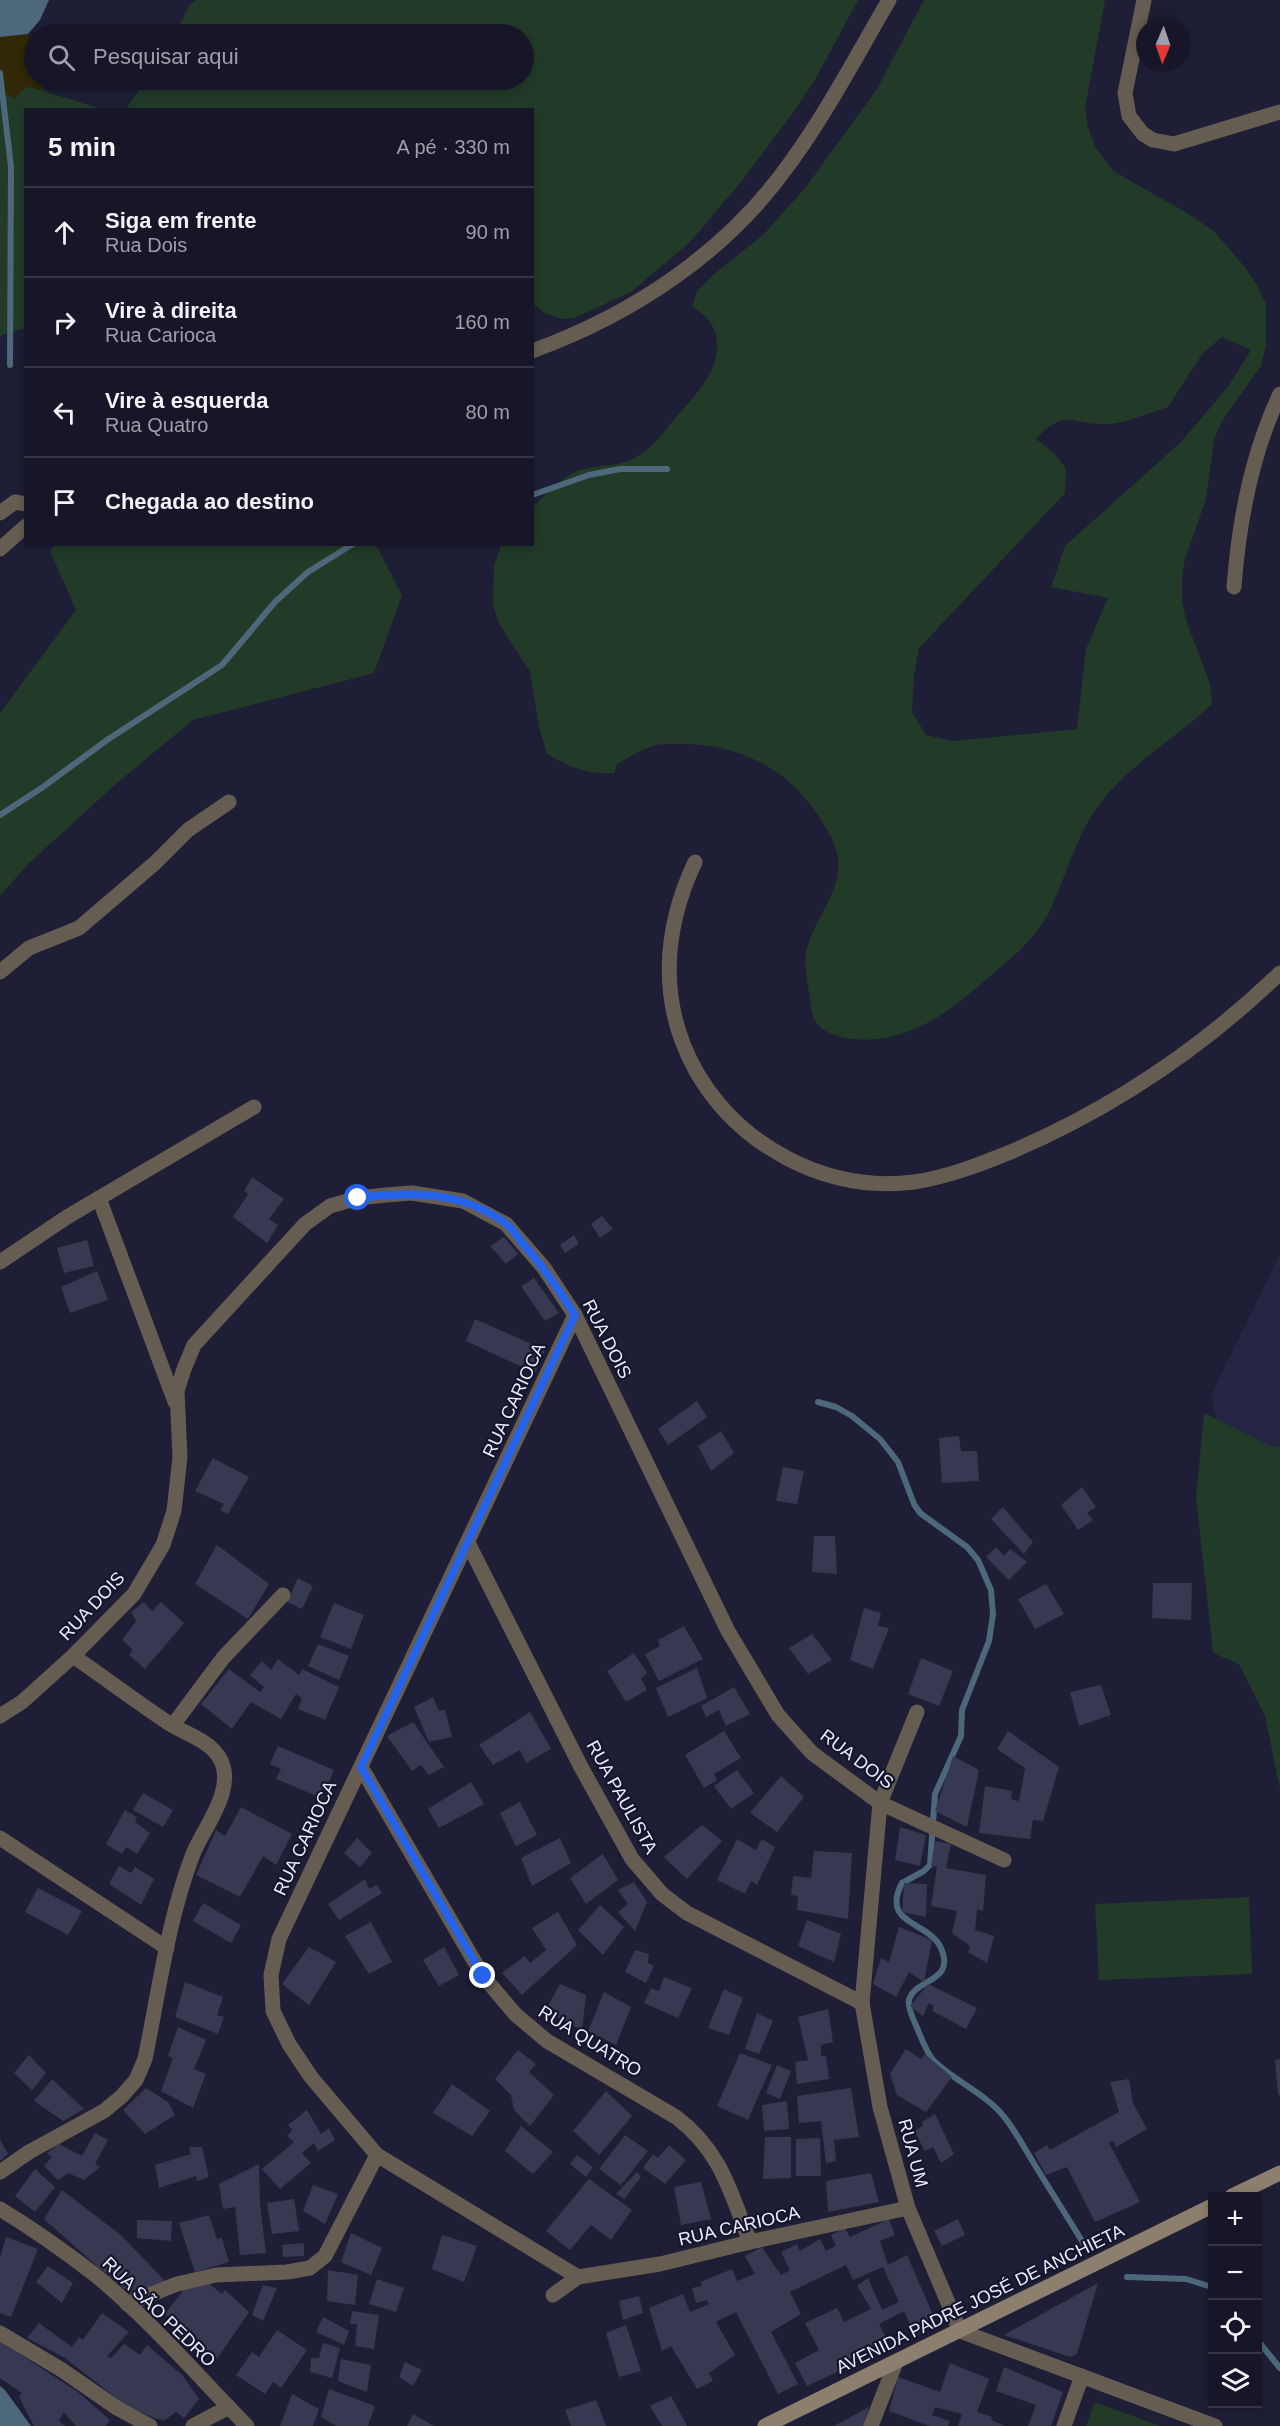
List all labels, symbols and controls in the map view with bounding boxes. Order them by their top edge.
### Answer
north arrow [1136,18,1190,72]
search box [24,24,534,90]
icon: search [45,41,78,74]
text: Pesquisar aqui [93,44,239,69]
text: 5 min [48,132,116,162]
text: A pé · 330 m [397,136,510,158]
text: Siga em frente [105,208,257,233]
icon: ahead [48,216,81,249]
text: 90 m [466,221,510,243]
text: Rua Dois [105,234,187,256]
text: Vire à direita [105,298,237,323]
icon: right [48,306,81,339]
text: 160 m [454,311,510,333]
text: Rua Carioca [105,324,216,346]
text: Vire à esquerda [105,388,268,413]
icon: left [48,396,81,429]
text: 80 m [466,401,510,423]
text: Rua Quatro [105,414,208,436]
icon: arrive [48,486,81,519]
text: Chegada ao destino [105,489,314,514]
route start [344,1184,370,1210]
street label: RUA DOIS [579,1296,635,1382]
street label: RUA CARIOCA [479,1340,549,1460]
street label: RUA DOIS [55,1568,129,1644]
street label: RUA DOIS [817,1725,897,1793]
street label: RUA PAULISTA [583,1737,661,1857]
street label: RUA CARIOCA [270,1778,340,1898]
route end [469,1962,495,1988]
street label: RUA QUATRO [535,2001,645,2081]
street label: RUA UM [894,2117,932,2189]
map controls [1208,2192,1262,2408]
button: + [1208,2192,1262,2246]
street label: RUA CARIOCA [676,2202,802,2250]
street label: AVENIDA PADRE JOSÉ DE ANCHIETA [833,2220,1127,2378]
button: − [1208,2246,1262,2300]
street label: RUA SÃO PEDRO [98,2252,220,2371]
button: locate [1208,2300,1262,2354]
button: layers [1208,2354,1262,2408]

